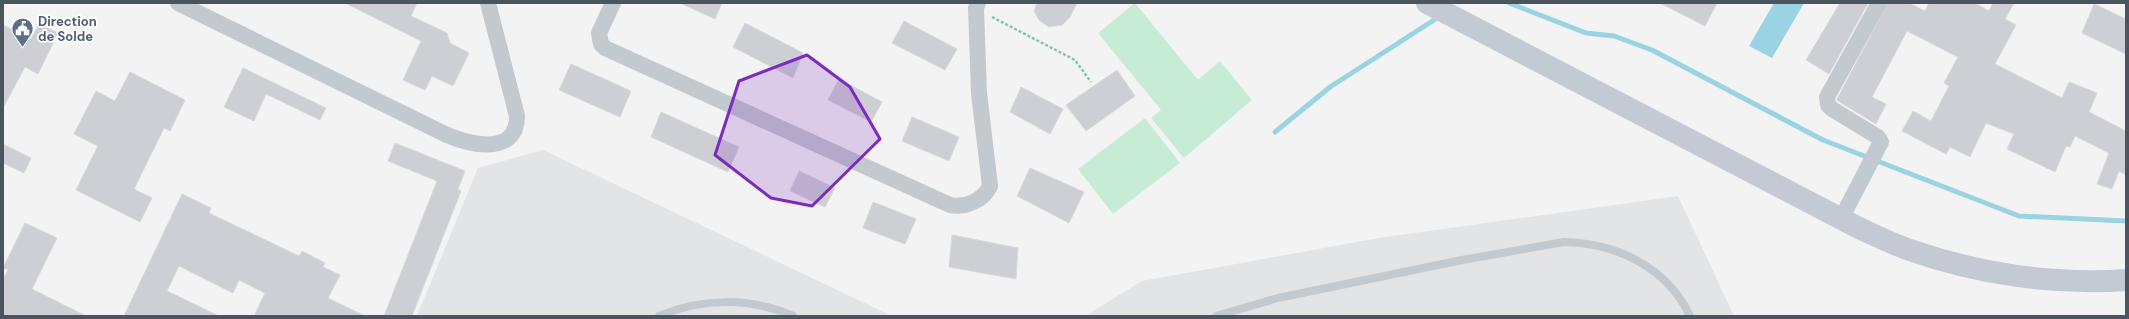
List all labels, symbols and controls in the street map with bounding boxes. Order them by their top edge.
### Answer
place label: Direction de Solde [38,13,97,45]
public building icon: Direction de Solde [10,15,36,48]

